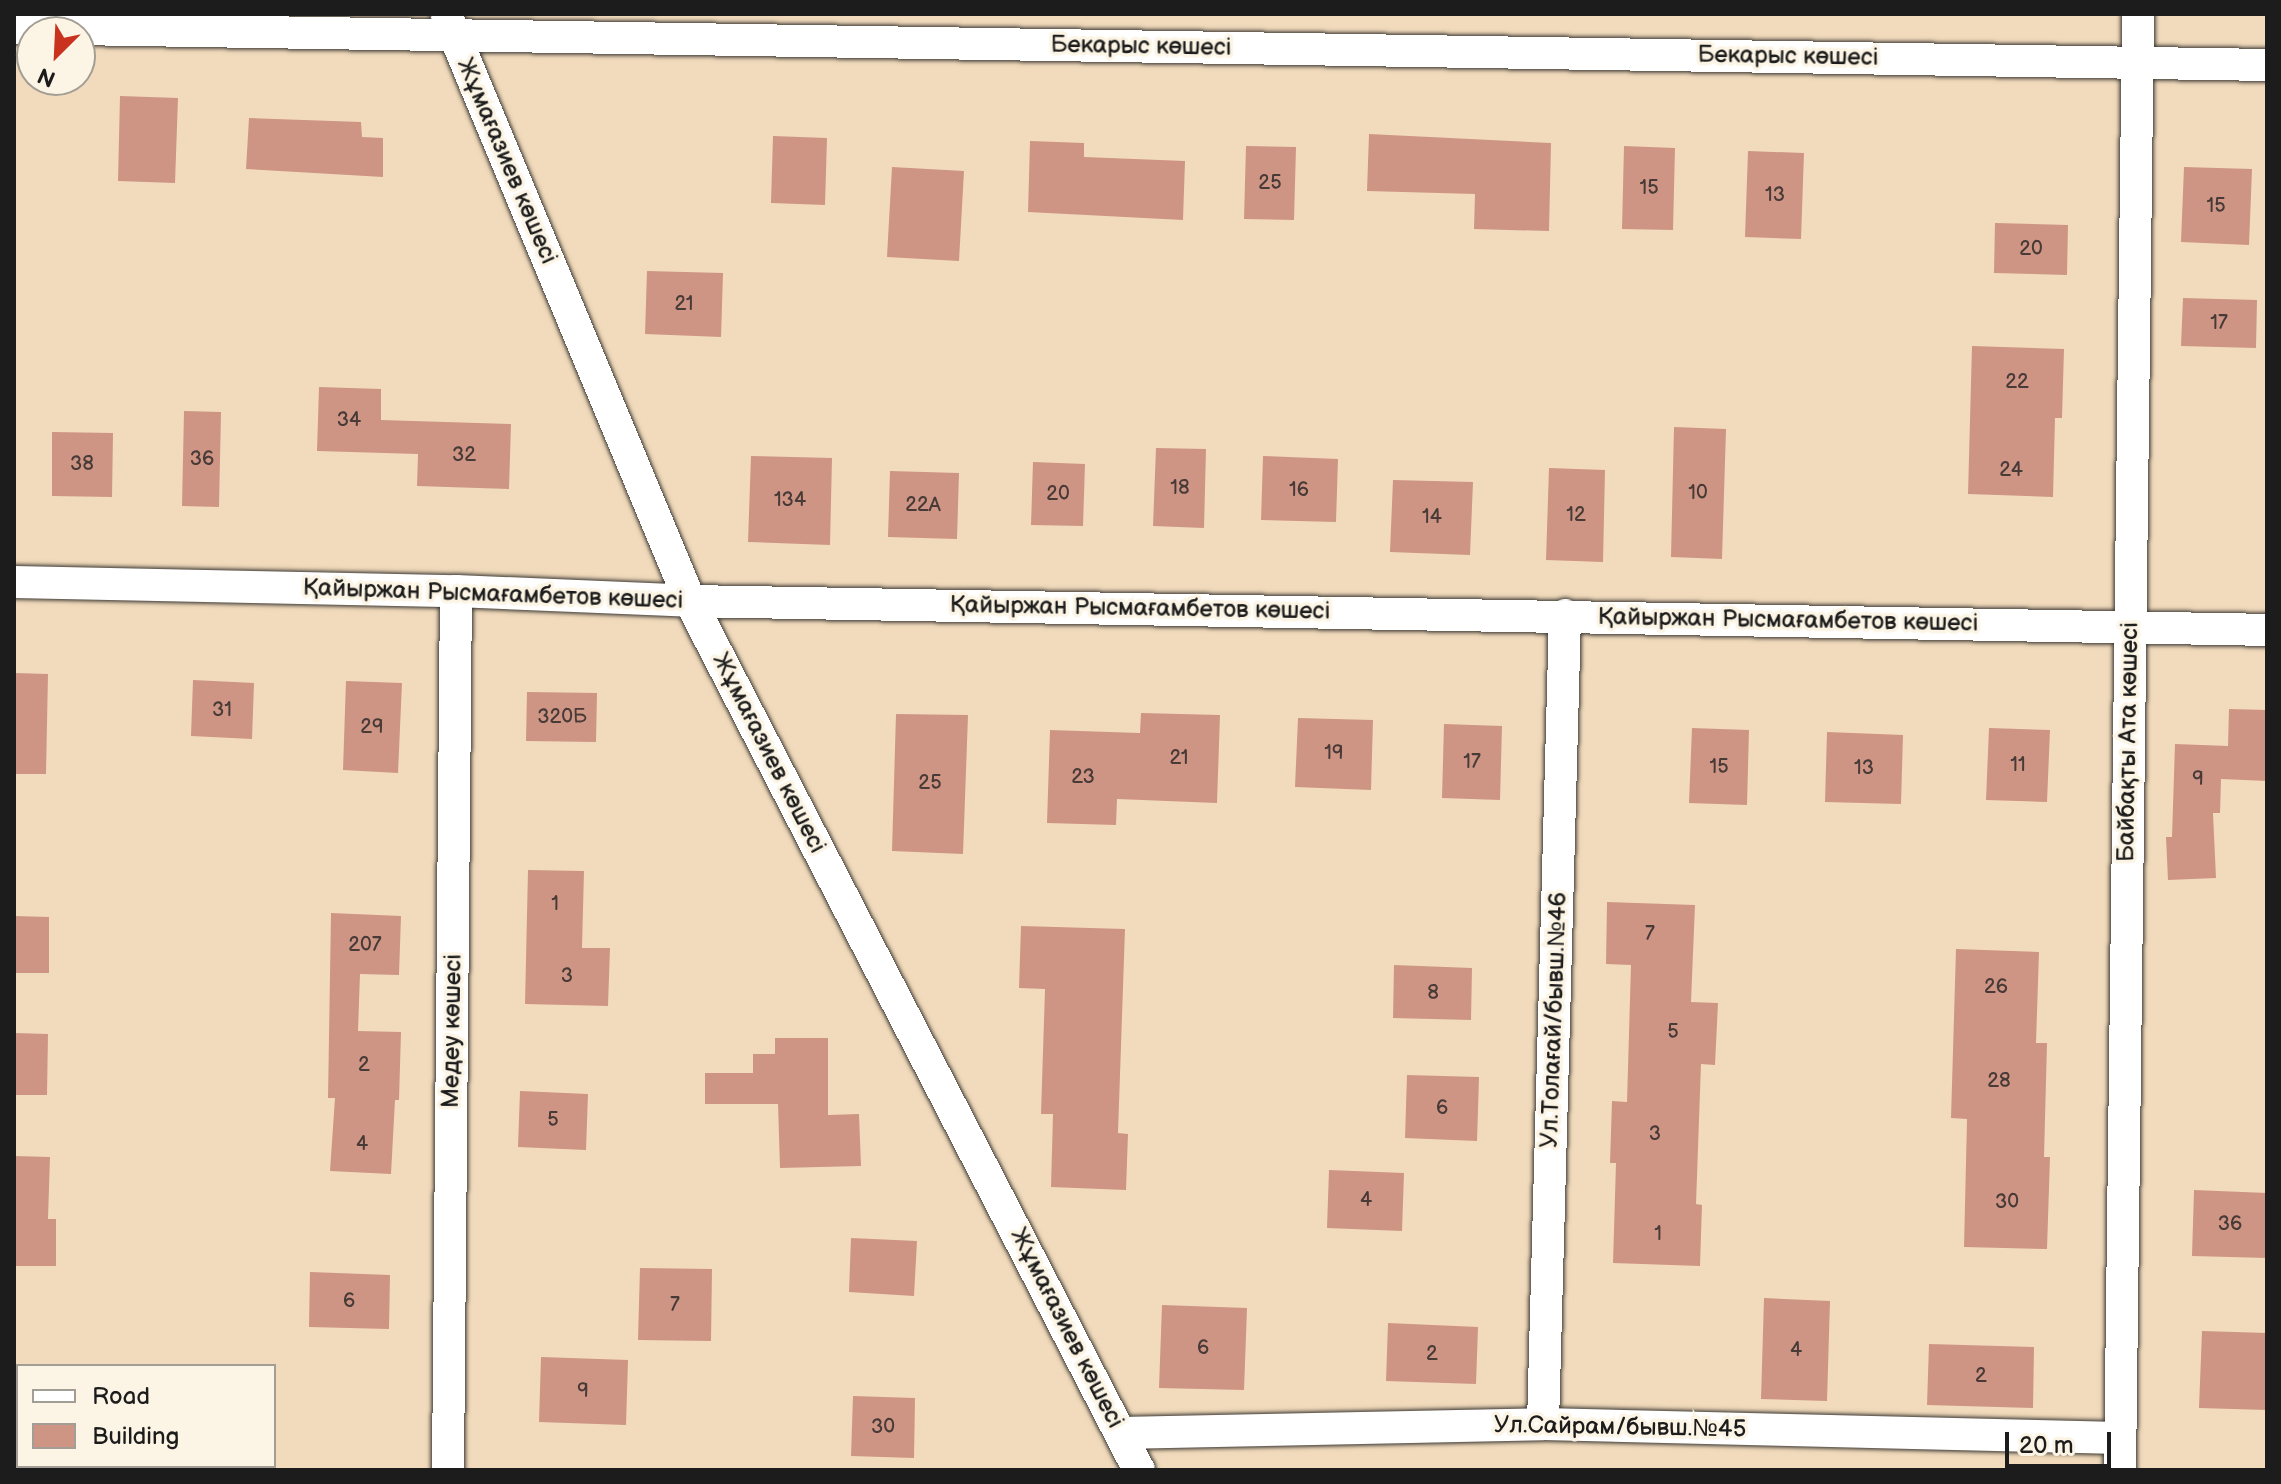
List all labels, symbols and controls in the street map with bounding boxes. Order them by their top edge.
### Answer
north arrow [16,16,96,96]
street label: Бекарыс көшесі [1050,30,1232,62]
street label: Бекарыс көшесі [1697,40,1879,72]
street label: Жұмағазиев көшесі [451,54,563,268]
text: N [34,61,60,92]
house number: 25 [1258,171,1282,195]
house number: 15 [1639,176,1659,200]
house number: 13 [1765,183,1785,207]
house number: 15 [2206,194,2226,218]
house number: 20 [2019,237,2043,261]
house number: 21 [674,292,694,316]
house number: 17 [2210,311,2228,335]
house number: 22 [2005,370,2029,394]
house number: 34 [337,408,361,432]
house number: 32 [452,443,476,467]
house number: 36 [190,447,214,471]
house number: 38 [70,452,94,476]
house number: 24 [1999,458,2023,482]
house number: 18 [1170,476,1190,500]
house number: 16 [1289,478,1309,502]
house number: 10 [1688,481,1708,505]
house number: 20 [1046,482,1070,506]
house number: 134 [774,488,806,512]
house number: 22А [905,493,941,517]
house number: 12 [1566,503,1586,527]
house number: 14 [1422,505,1442,529]
street label: Қайыржан Рысмағамбетов көшесі [302,573,684,615]
street label: Қайыржан Рысмағамбетов көшесі [950,590,1330,626]
street label: Қайыржан Рысмағамбетов көшесі [1598,602,1978,638]
street label: Байбақты Ата көшесі [2112,622,2144,862]
street label: Жұмағазиев көшесі [706,648,832,858]
house number: 31 [212,698,232,722]
house number: 320Б [537,705,587,729]
house number: 29 [360,715,384,739]
house number: 19 [1324,741,1344,765]
house number: 21 [1169,746,1189,770]
house number: 17 [1463,750,1481,774]
house number: 11 [2010,753,2026,777]
house number: 15 [1709,755,1729,779]
house number: 13 [1854,756,1874,780]
house number: 23 [1071,765,1095,789]
house number: 9 [2192,767,2204,791]
house number: 25 [918,771,942,795]
street label: Ул.Толағай/бывш.№46 [1535,891,1573,1149]
house number: 1 [551,892,559,916]
house number: 7 [1645,922,1655,946]
house number: 207 [348,933,382,957]
street label: Медеу көшесі [436,954,468,1108]
house number: 3 [561,964,573,988]
house number: 26 [1984,975,2008,999]
house number: 8 [1427,981,1439,1005]
house number: 5 [1667,1020,1679,1044]
house number: 2 [358,1053,370,1077]
house number: 28 [1987,1069,2011,1093]
house number: 6 [1436,1096,1448,1120]
house number: 5 [547,1108,559,1132]
house number: 3 [1649,1122,1661,1146]
house number: 4 [356,1132,368,1156]
house number: 4 [1360,1188,1372,1212]
house number: 30 [1995,1190,2019,1214]
house number: 36 [2218,1212,2242,1236]
house number: 1 [1654,1222,1662,1246]
street label: Жұмағазиев көшесі [1004,1223,1130,1433]
house number: 6 [343,1289,355,1313]
house number: 7 [670,1293,680,1317]
house number: 6 [1197,1336,1209,1360]
house number: 4 [1790,1338,1802,1362]
house number: 2 [1426,1342,1438,1366]
legend [16,1364,276,1468]
house number: 2 [1975,1364,1987,1388]
house number: 9 [577,1379,589,1403]
text: Road [92,1382,150,1411]
street label: Ул.Сайрам/бывш.№45 [1493,1410,1747,1444]
house number: 30 [871,1415,895,1439]
scale bar [2009,1416,2115,1466]
text: Building [92,1422,179,1451]
text: 20 m [2019,1431,2074,1460]

